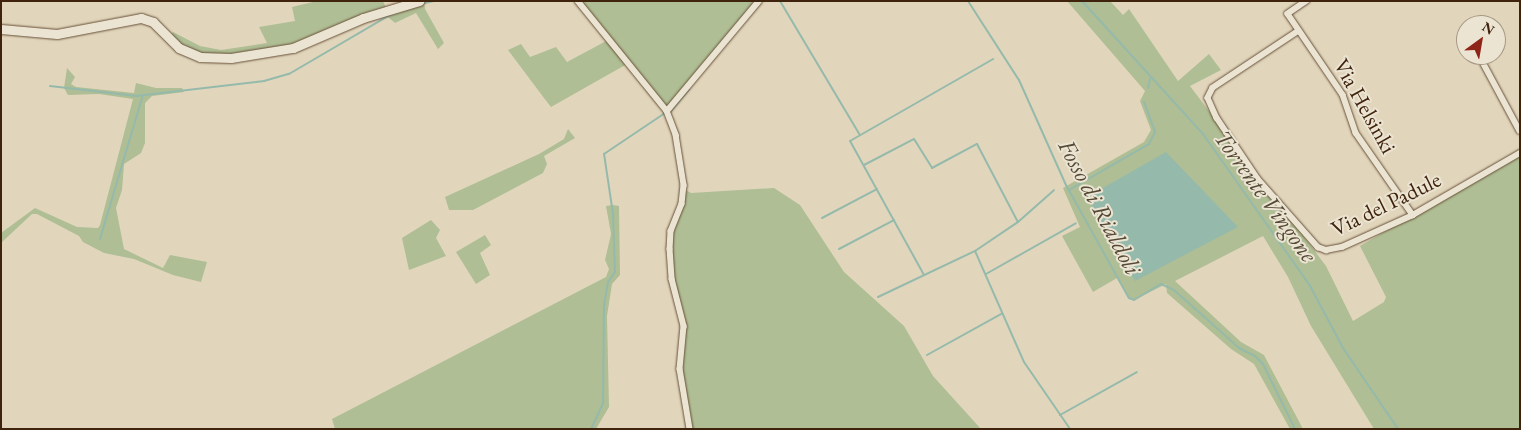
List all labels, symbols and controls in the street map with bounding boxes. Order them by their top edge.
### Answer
north arrow [1456,15,1506,65]
text: N [1479,17,1498,39]
street label: Via Helsinki [1328,54,1402,158]
water label: Torrente Vingone [1208,124,1324,268]
water label: Fosso di Rialdoli [1052,134,1148,280]
street label: Via del Padule [1327,166,1445,242]

